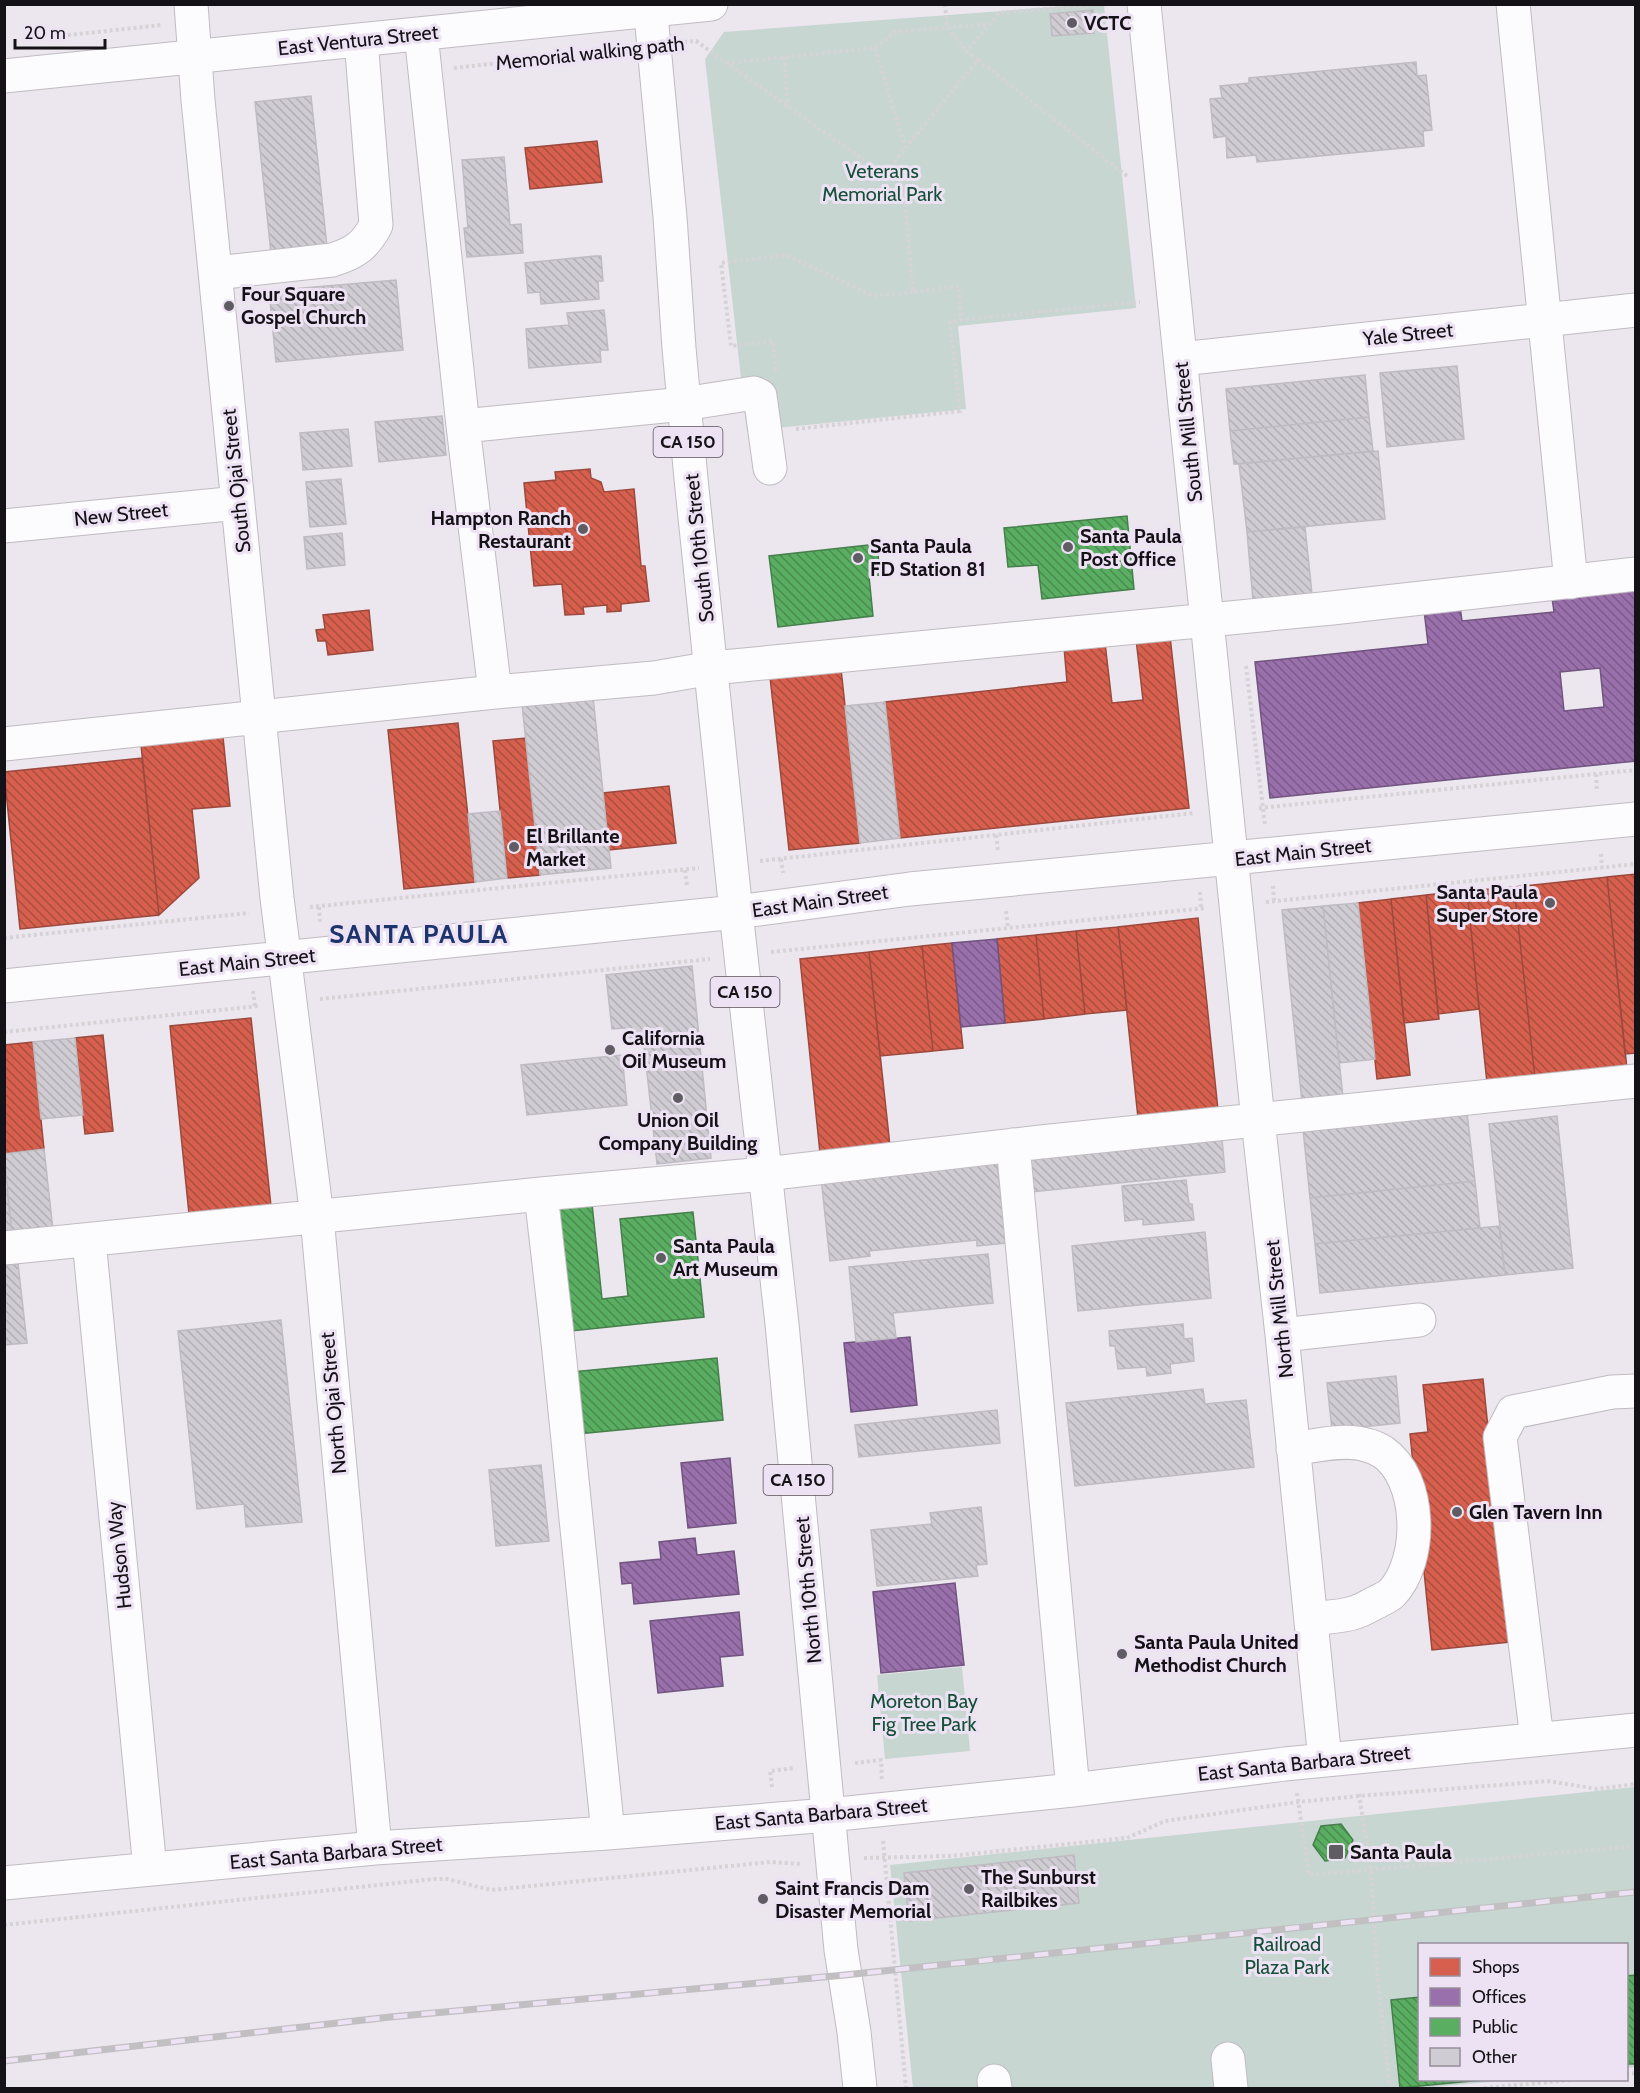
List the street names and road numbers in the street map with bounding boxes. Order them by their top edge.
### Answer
street label: East Ventura Street [277,20,440,60]
street label: Memorial walking path [494,31,686,75]
street label: Yale Street [1361,317,1454,351]
street label: South Mill Street [1169,360,1207,503]
street label: South Ojai Street [216,408,255,554]
road number: CA 150 [654,427,722,457]
street label: South 10th Street [679,472,719,623]
street label: New Street [73,497,169,531]
street label: East Main Street [1233,833,1373,871]
street label: East Main Street [750,880,890,922]
street label: East Main Street [177,943,317,981]
road number: CA 150 [710,977,780,1007]
street label: North Mill Street [1260,1238,1298,1379]
street label: North Ojai Street [315,1331,351,1475]
road number: CA 150 [764,1465,832,1495]
street label: Hudson Way [101,1500,137,1610]
street label: North 10th Street [790,1515,826,1664]
street label: East Santa Barbara Street [1197,1740,1412,1786]
street label: East Santa Barbara Street [714,1793,929,1835]
street label: East Santa Barbara Street [229,1832,444,1874]

